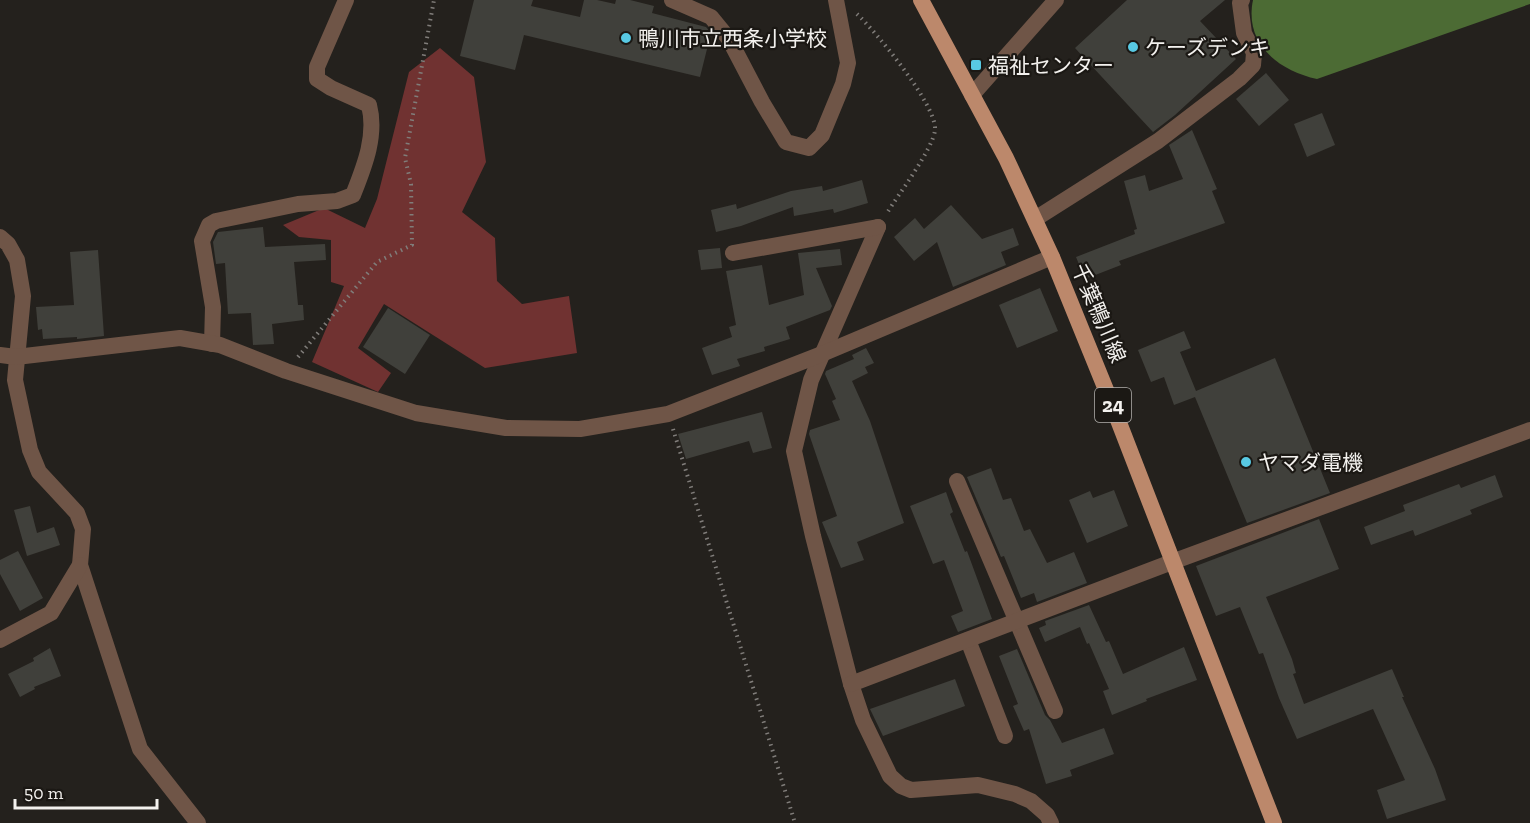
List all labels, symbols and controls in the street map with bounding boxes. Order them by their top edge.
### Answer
place label: 鴨川市立西条小学校 [638,26,827,51]
marker: 鴨川市立西条小学校 [619,31,633,45]
place label: ケーズデンキ [1145,35,1270,60]
marker: ケーズデンキ [1126,40,1140,54]
place label: 福祉センター [988,53,1114,78]
marker: 福祉センター [969,58,983,72]
street label: 千葉鴨川線 [1067,260,1131,366]
road number: 24 [1095,388,1131,422]
place label: ヤマダ電機 [1258,450,1363,475]
marker: ヤマダ電機 [1239,455,1253,469]
scale bar [15,772,158,810]
text: 50 m [24,782,64,804]

